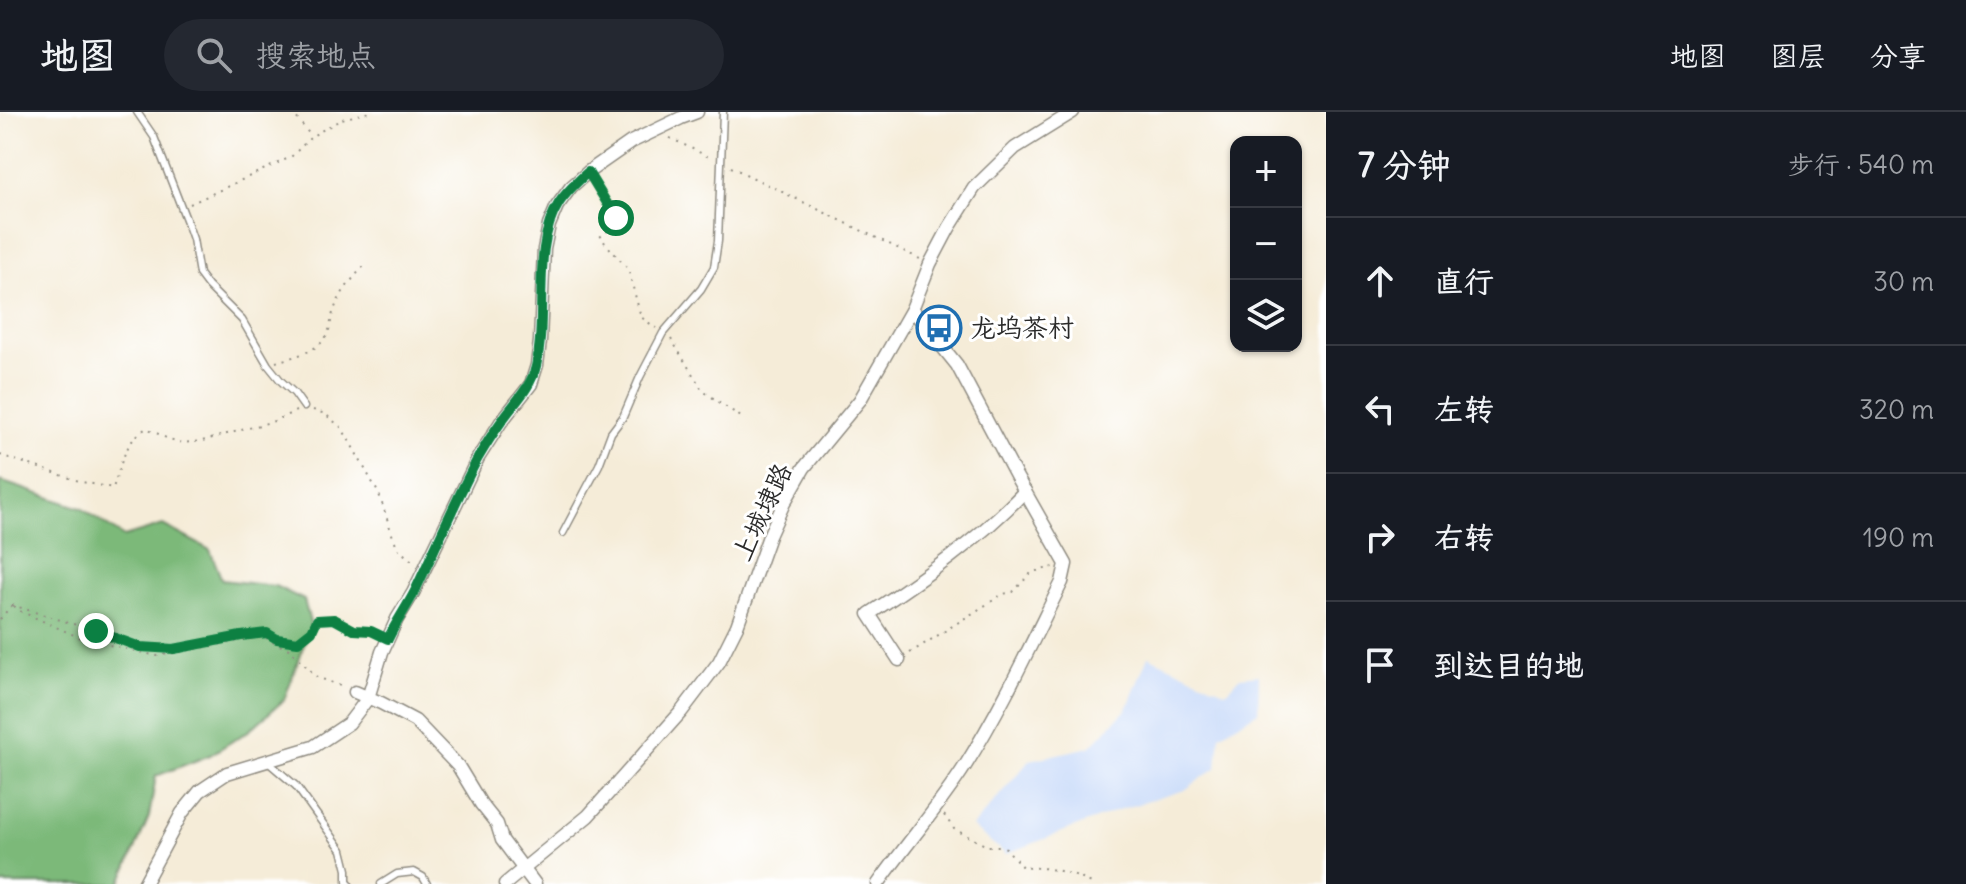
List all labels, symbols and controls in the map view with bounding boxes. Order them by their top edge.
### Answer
search box [164,19,724,91]
text: 地图 [40,32,116,79]
icon: search [192,33,236,77]
text: 搜索地点 [256,36,376,74]
text: 地图 [1670,38,1726,74]
text: 图层 [1770,38,1826,74]
text: 分享 [1870,38,1926,74]
map controls [1230,136,1302,352]
button: + [1230,136,1302,208]
text: 7 分钟 [1358,143,1451,186]
text: 步行 · 540 m [1788,148,1934,181]
route start [598,200,634,236]
button: − [1230,208,1302,280]
icon: ahead [1358,259,1402,303]
text: 直行 [1434,262,1494,300]
text: 30 m [1873,265,1934,298]
button: layers [1230,280,1302,352]
bus stop icon: 龙坞茶村 [915,304,963,352]
place label: 龙坞茶村 [970,311,1074,344]
icon: left [1358,387,1402,431]
text: 左转 [1434,390,1494,428]
text: 320 m [1859,393,1934,426]
street label: 上城埭路 [725,458,798,566]
icon: right [1358,515,1402,559]
text: 右转 [1434,518,1494,556]
text: 190 m [1863,521,1934,554]
route end [78,613,114,649]
icon: arrive [1358,643,1402,687]
text: 到达目的地 [1434,646,1584,684]

